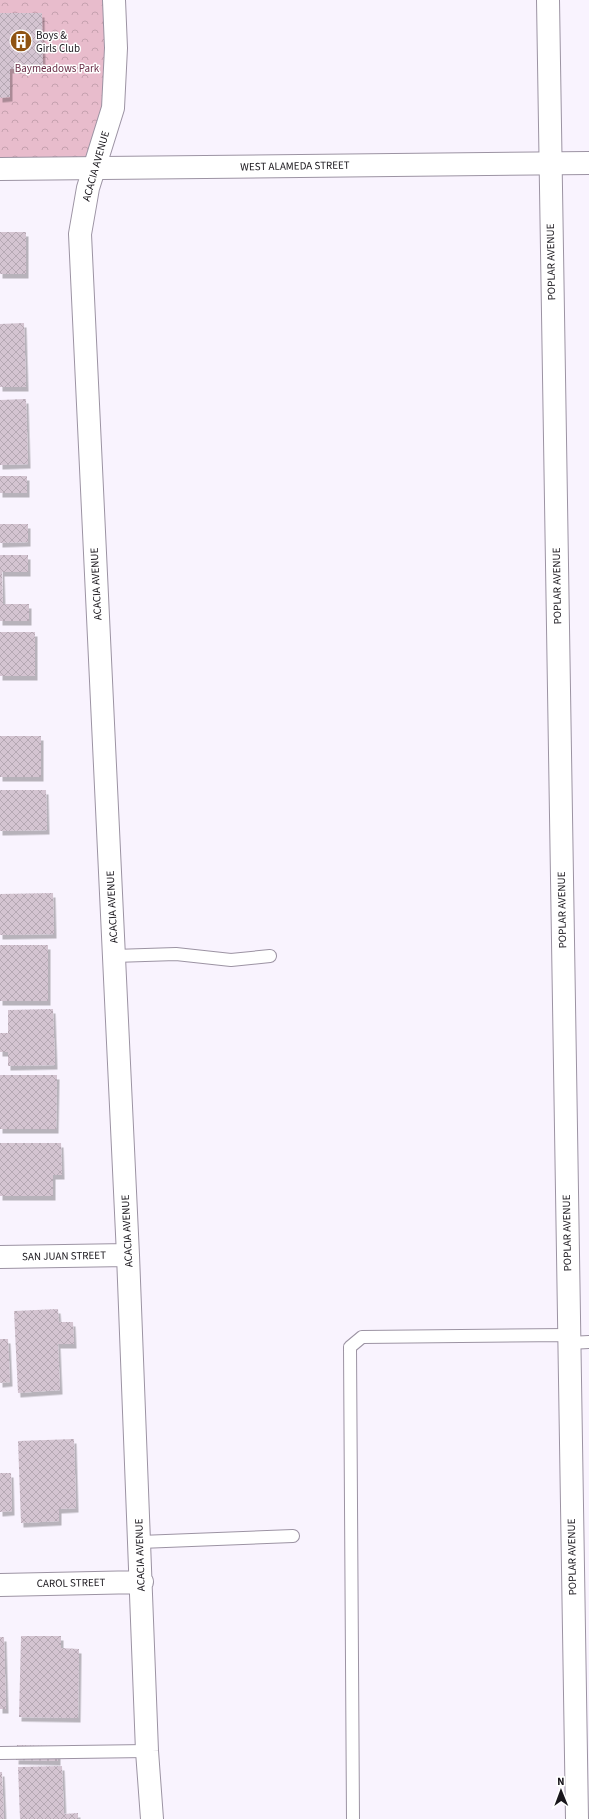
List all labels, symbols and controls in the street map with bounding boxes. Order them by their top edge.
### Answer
building icon: Boys & Girls Club [8,28,34,54]
place label: Boys & Girls Club [36,28,80,56]
park label: Baymeadows Park [15,61,100,76]
street label: ACACIA AVENUE [79,129,113,203]
street label: WEST ALAMEDA STREET [240,158,350,174]
street label: POPLAR AVENUE [543,223,559,301]
street label: ACACIA AVENUE [87,547,105,621]
street label: POPLAR AVENUE [549,547,565,625]
street label: ACACIA AVENUE [103,870,121,944]
street label: POPLAR AVENUE [554,871,570,949]
street label: ACACIA AVENUE [118,1194,136,1268]
street label: POPLAR AVENUE [559,1194,575,1272]
street label: SAN JUAN STREET [22,1248,106,1264]
street label: ACACIA AVENUE [131,1518,149,1592]
street label: POPLAR AVENUE [564,1518,580,1596]
street label: CAROL STREET [37,1575,106,1591]
north arrow [541,1771,581,1811]
text: N [557,1774,565,1789]

